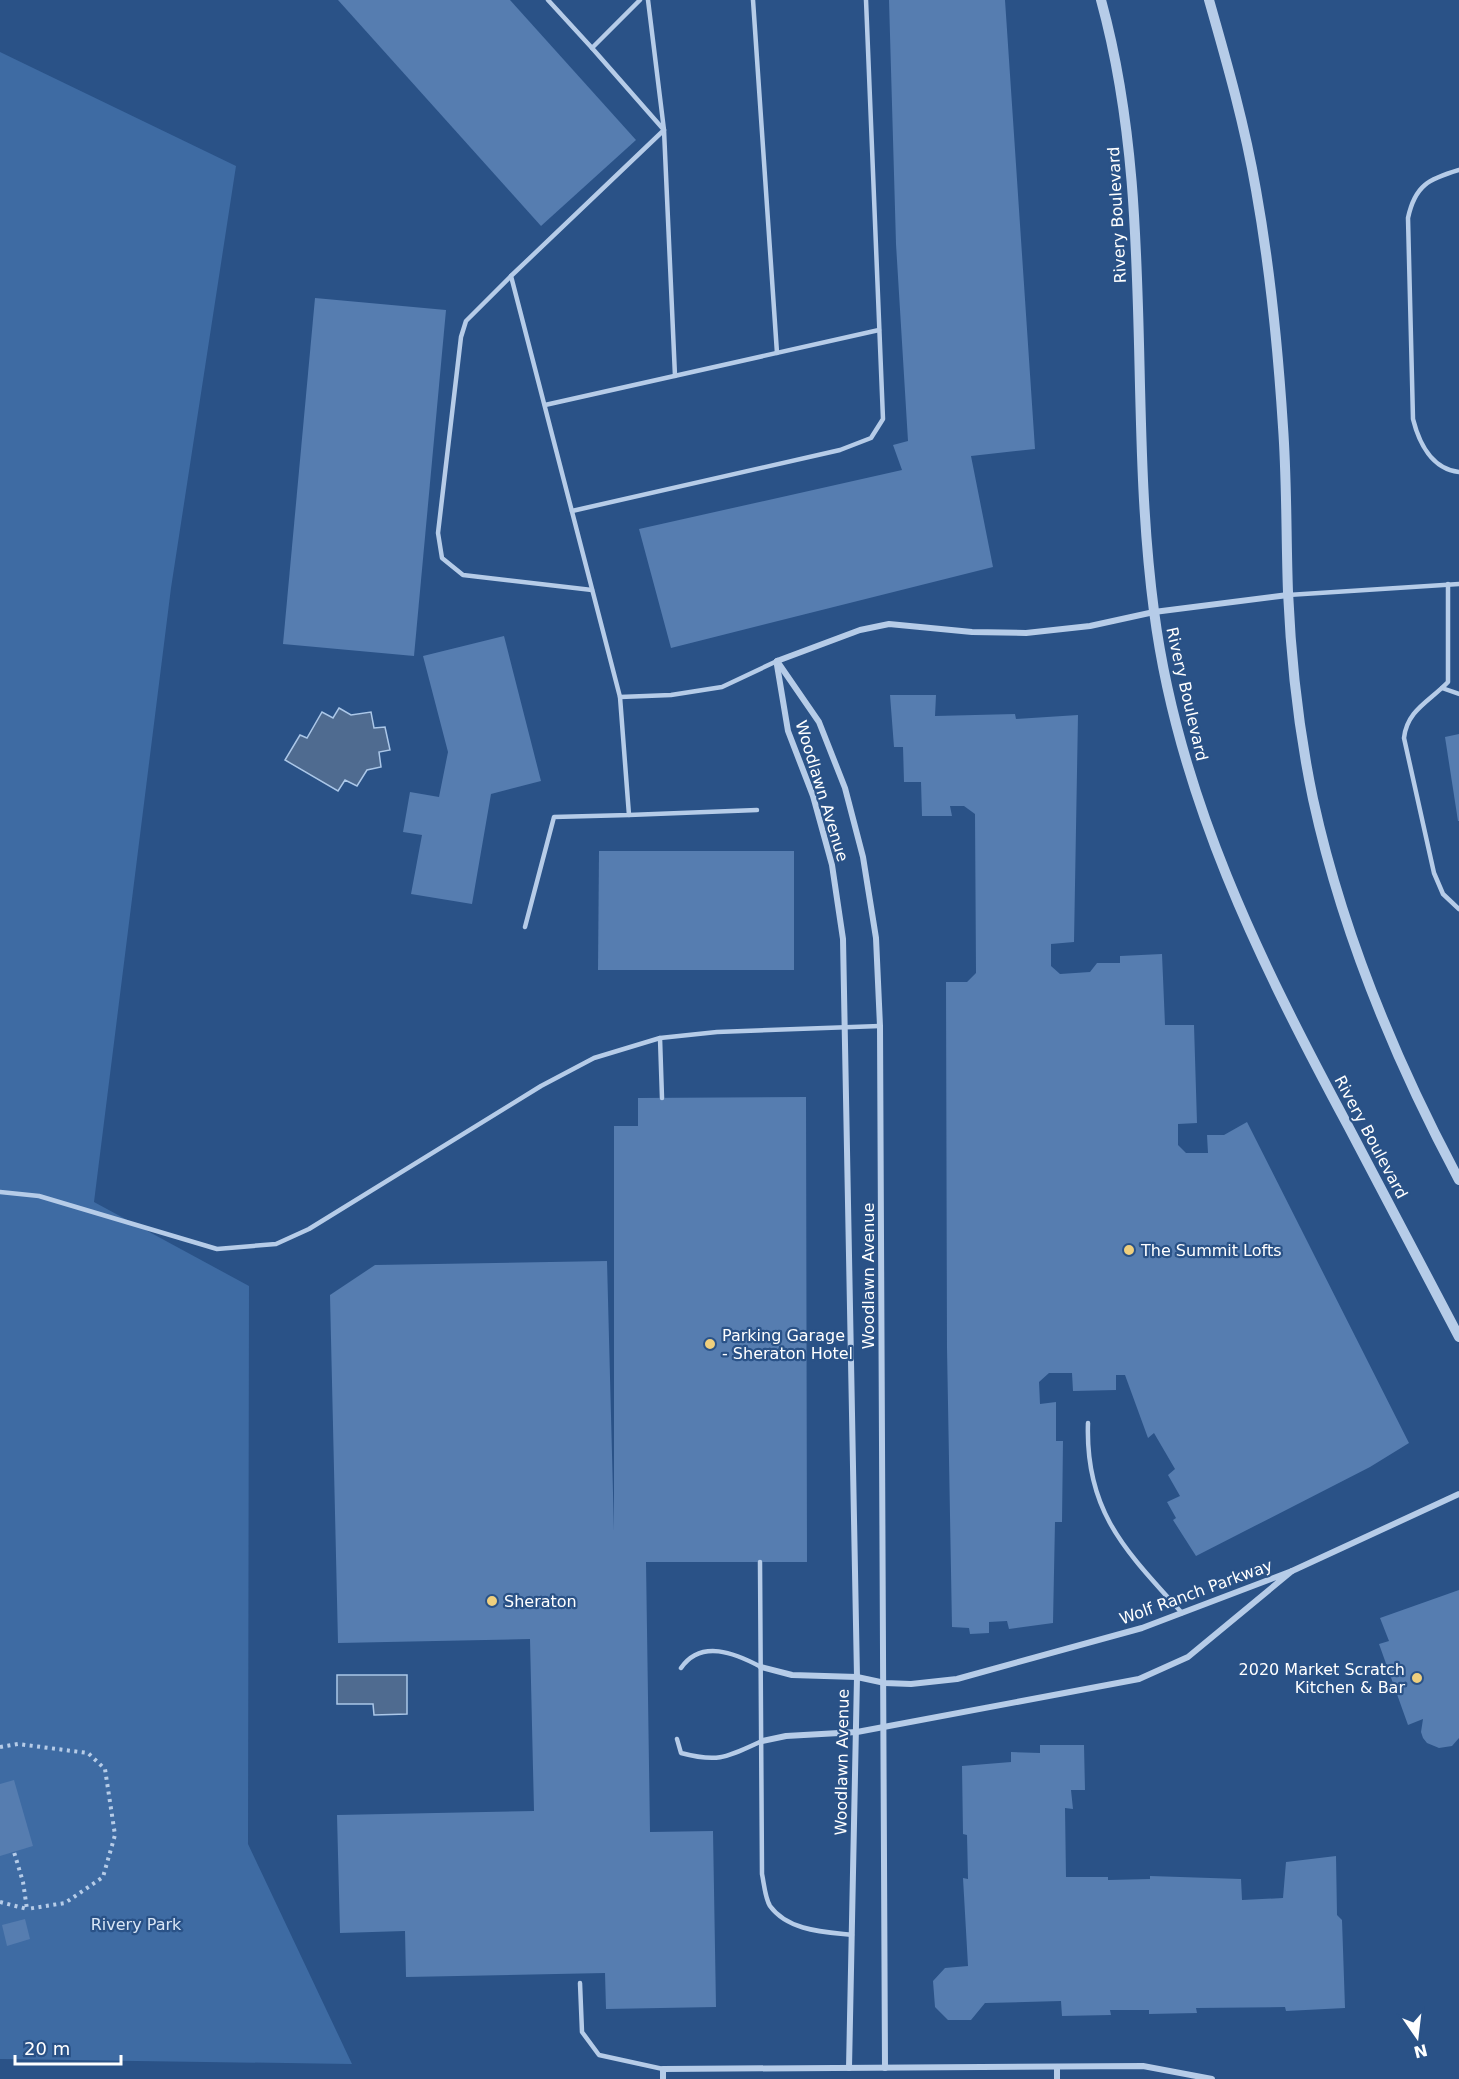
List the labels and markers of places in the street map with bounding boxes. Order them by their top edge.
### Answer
place label: The Summit Lofts [1140,1241,1282,1260]
marker: The Summit Lofts [1122,1243,1136,1257]
place label: Parking Garage - Sheraton Hotel [722,1326,853,1363]
marker: Parking Garage - Sheraton Hotel [703,1337,717,1351]
place label: Sheraton [504,1592,577,1611]
marker: Sheraton [485,1594,499,1608]
place label: 2020 Market Scratch Kitchen & Bar [1239,1660,1405,1697]
marker: 2020 Market Scratch Kitchen & Bar [1410,1671,1424,1685]

